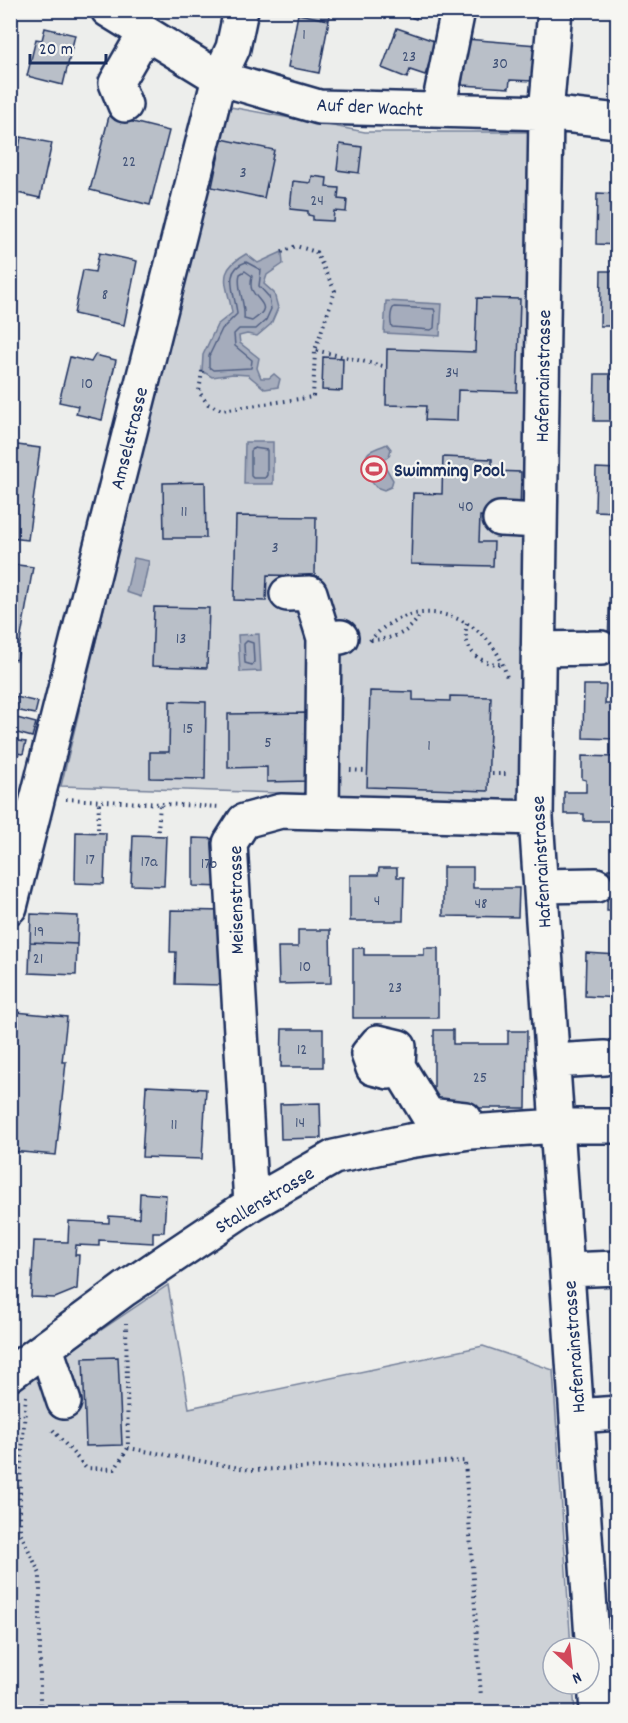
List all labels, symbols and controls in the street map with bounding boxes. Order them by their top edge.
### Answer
house number: 1 [302,24,306,47]
scale bar [30,27,106,65]
text: 20 m [39,38,73,63]
house number: 23 [402,46,416,69]
house number: 30 [492,53,508,76]
street label: Auf der Wacht [316,92,424,126]
house number: 22 [122,151,136,174]
house number: 3 [239,162,247,185]
house number: 24 [310,190,324,213]
house number: 8 [102,284,108,307]
street label: Hafenrainstrasse [530,309,560,443]
house number: 34 [445,362,459,385]
house number: 10 [81,373,93,396]
street label: Amselstrasse [105,384,157,493]
sports icon: Swimming Pool [359,454,389,484]
place label: Swimming Pool [394,458,505,486]
house number: 40 [458,496,474,519]
house number: 11 [180,501,188,524]
house number: 3 [271,537,279,560]
house number: 13 [176,628,186,651]
house number: 15 [183,718,193,741]
house number: 5 [264,732,272,755]
house number: 1 [427,735,431,758]
street label: Hafenrainstrasse [526,795,560,929]
street label: Meisenstrasse [223,845,253,955]
house number: 17 [85,849,95,872]
house number: 17a [140,851,158,874]
house number: 17b [201,853,217,876]
house number: 4 [374,890,380,913]
house number: 48 [474,893,488,916]
house number: 19 [34,921,44,944]
house number: 21 [33,948,43,971]
house number: 10 [299,956,311,979]
house number: 23 [388,977,402,1000]
house number: 12 [297,1039,307,1062]
house number: 25 [473,1067,487,1090]
house number: 14 [295,1112,305,1135]
house number: 11 [170,1114,178,1137]
street label: Stallenstrasse [211,1161,321,1242]
street label: Hafenrainstrasse [557,1279,595,1414]
north arrow [541,1636,601,1696]
text: N [568,1665,585,1689]

